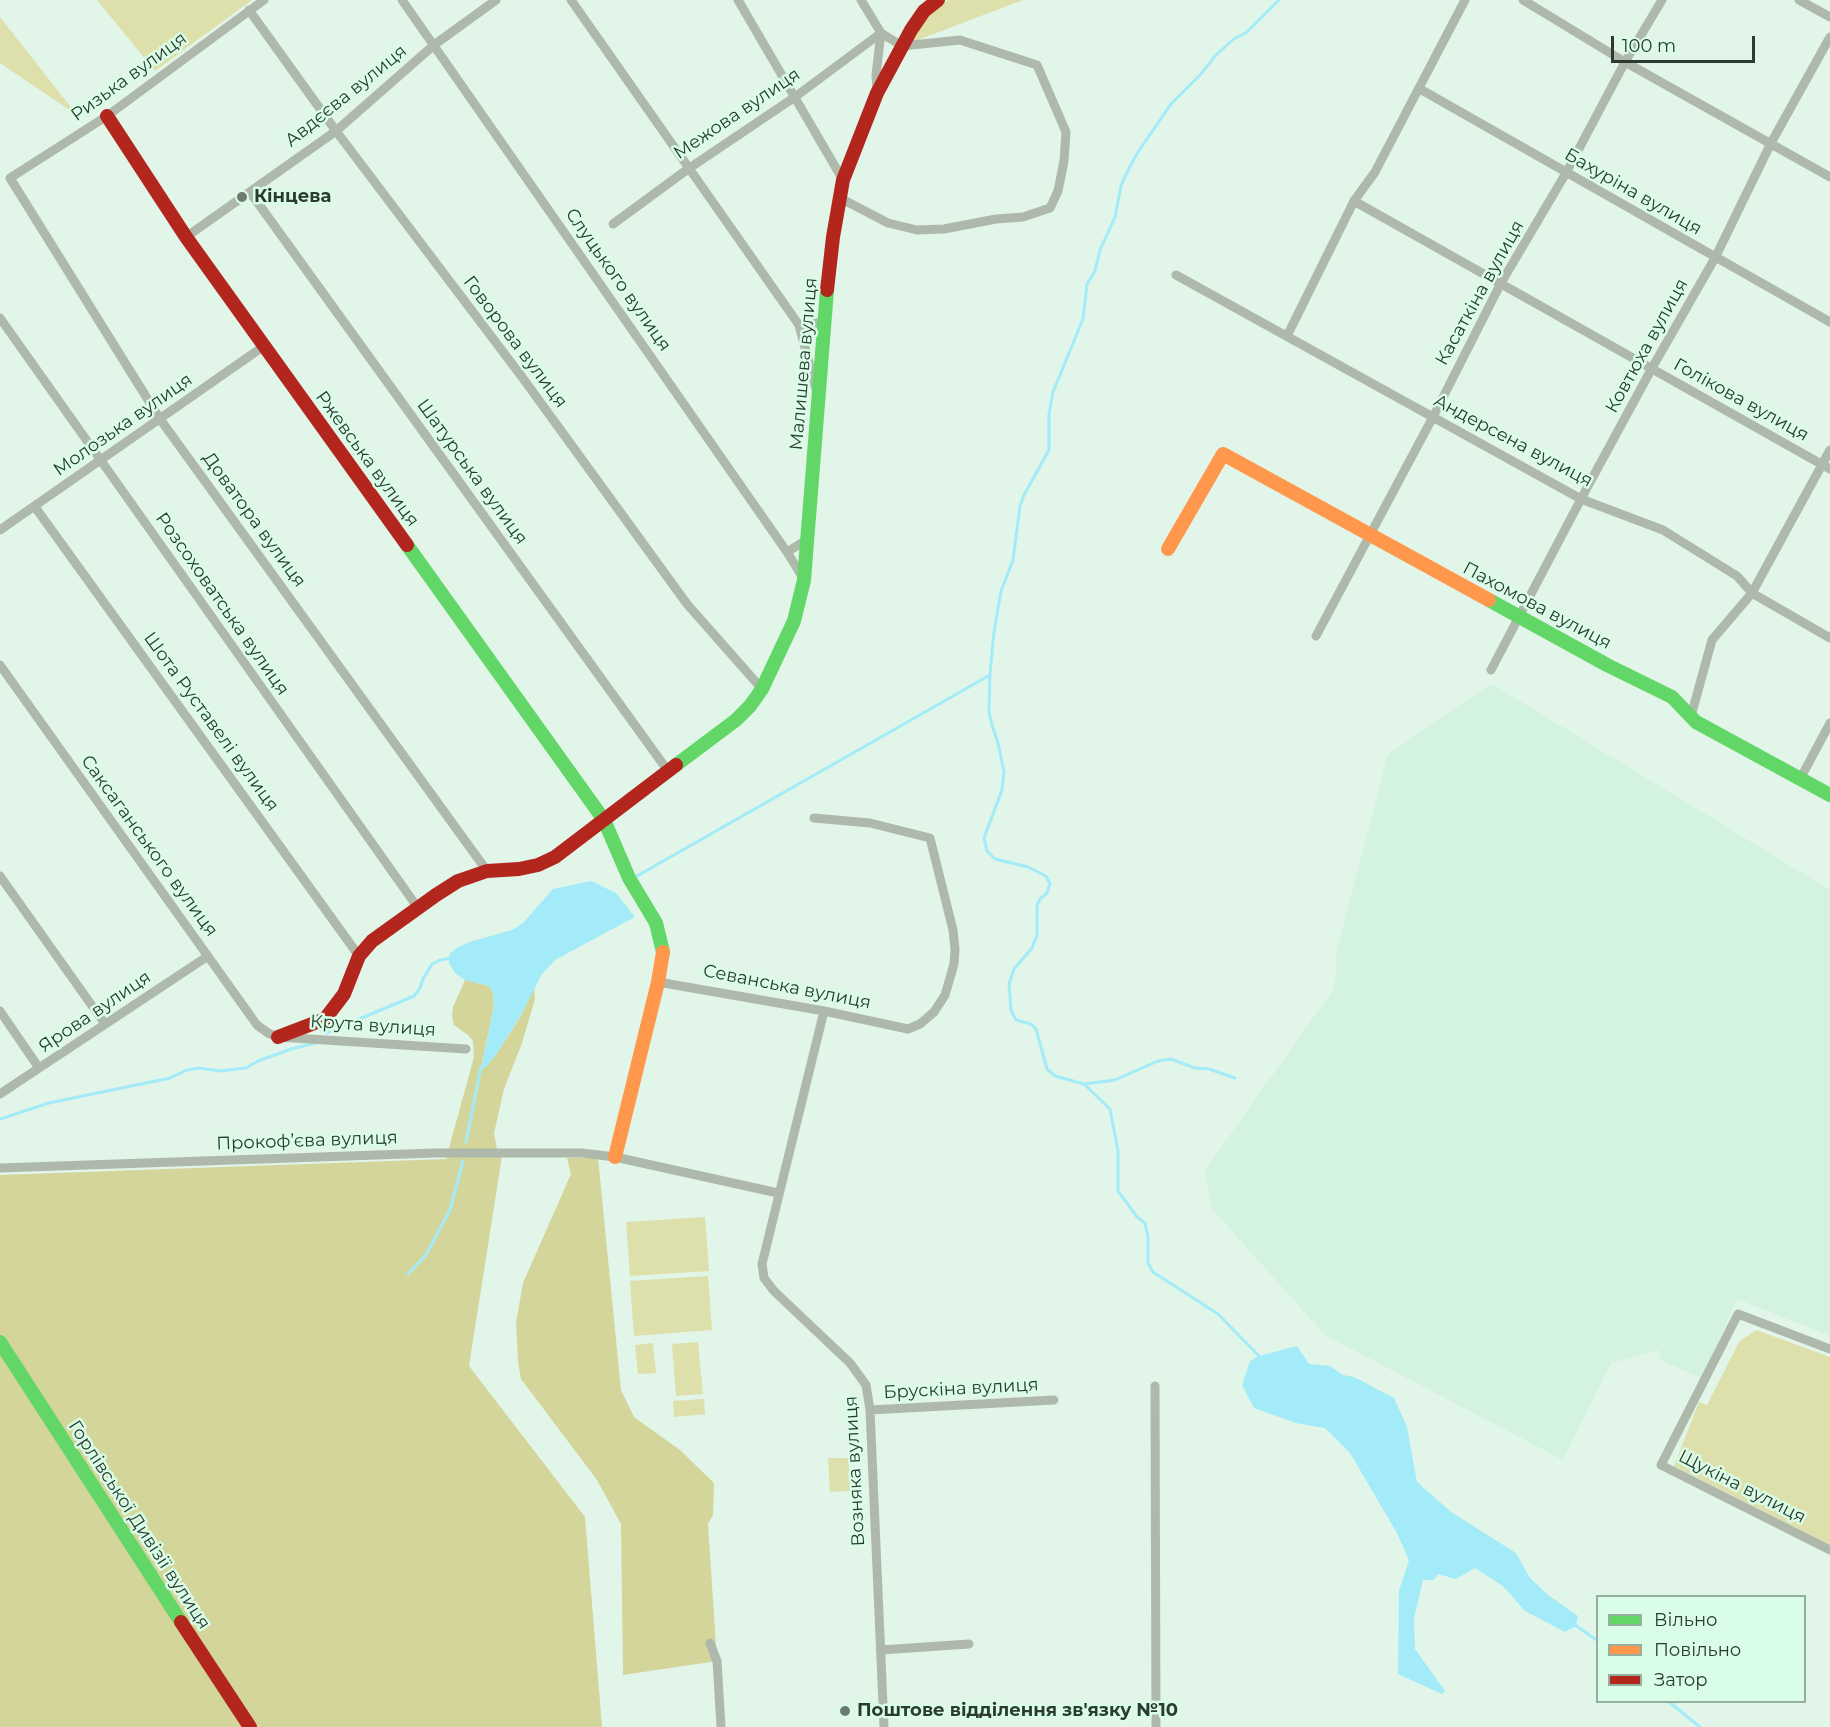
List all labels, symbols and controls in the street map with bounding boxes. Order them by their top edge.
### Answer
scale bar [1614,24,1758,62]
street label: Ризька вулиця [67,28,191,126]
text: 100 m [1622,35,1676,57]
street label: Авдєєва вулиця [281,40,411,152]
street label: Межова вулиця [670,64,804,164]
street label: Бахуріна вулиця [1561,144,1705,240]
place label: Кінцева [254,186,331,208]
marker: Кінцева [235,190,249,204]
street label: Слуцького вулиця [560,204,676,356]
street label: Касаткіна вулиця [1431,217,1529,369]
street label: Говорова вулиця [458,272,572,412]
street label: Ковтюха вулиця [1601,275,1693,417]
street label: Малишева вулиця [786,277,822,451]
street label: Голікова вулиця [1670,354,1812,446]
street label: Молозька вулиця [49,369,197,481]
street label: Ржевська вулиця [311,387,423,531]
street label: Андерсена вулиця [1430,390,1596,492]
street label: Шатурська вулиця [412,395,532,549]
street label: Доватора вулиця [198,448,310,592]
street label: Розсоховатська вулиця [151,508,293,700]
street label: Пахомова вулиця [1459,558,1615,654]
street label: Шота Руставелі вулиця [139,628,283,816]
street label: Саксаганського вулиця [76,751,222,941]
street label: Севанська вулиця [701,960,873,1014]
street label: Ярова вулиця [35,967,155,1057]
street label: Крута вулиця [309,1011,437,1041]
street label: Прокоф’єва вулиця [216,1127,398,1155]
street label: Брускіна вулиця [883,1374,1039,1404]
street label: Возняка вулиця [840,1395,870,1547]
street label: Горлівської Дивізії вулиця [63,1417,215,1633]
street label: Щукіна вулиця [1675,1446,1809,1528]
legend [1596,1595,1806,1703]
text: Вільно [1654,1609,1718,1631]
text: Повільно [1654,1639,1741,1661]
text: Затор [1654,1669,1708,1691]
place label: Поштове відділення зв'язку №10 [857,1700,1178,1722]
marker: Поштове відділення зв'язку №10 [838,1704,852,1718]

